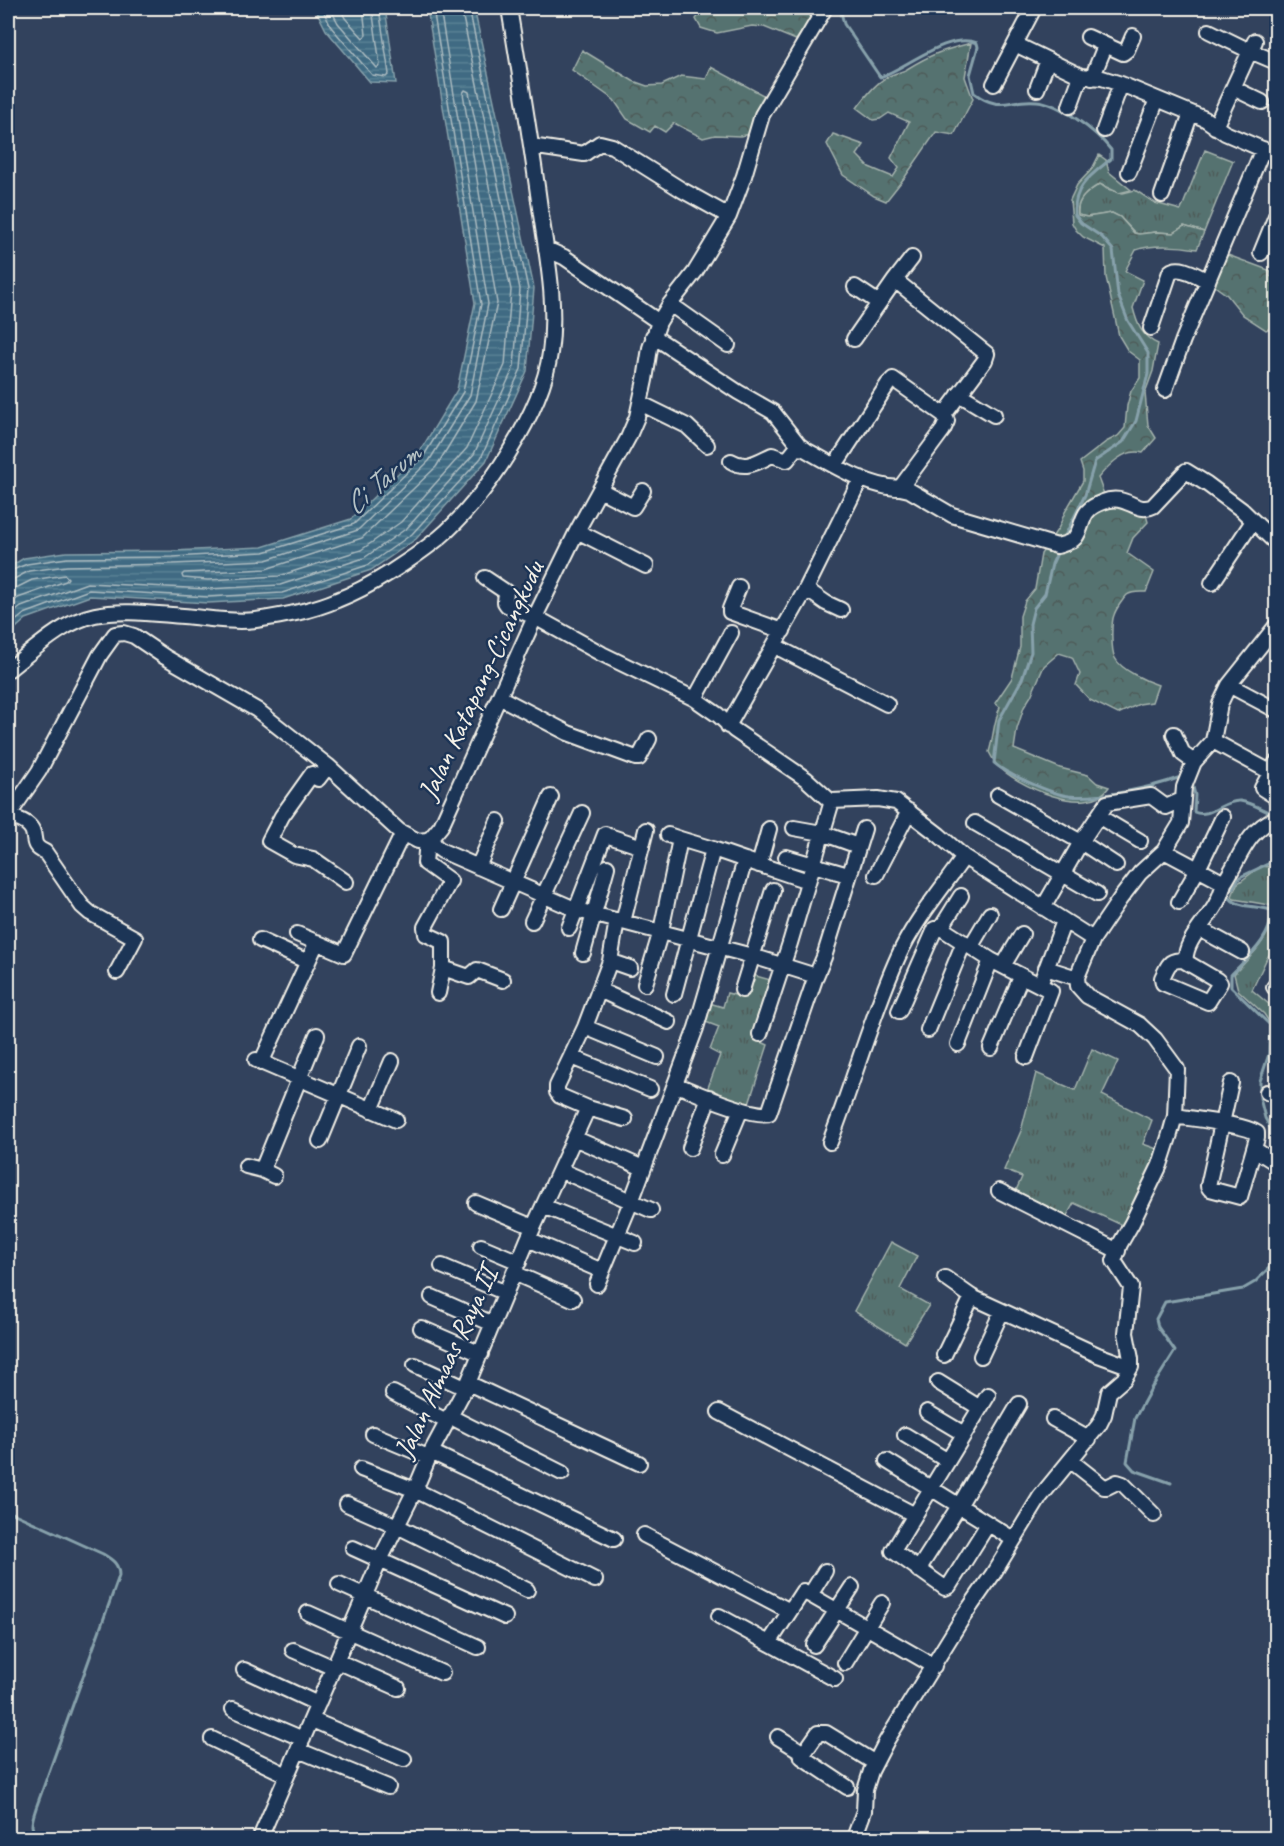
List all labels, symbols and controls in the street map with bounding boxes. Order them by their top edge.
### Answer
water label: Ci Tarum [336,433,431,523]
street label: Jalan Katapang-Cicangkudu [409,554,552,807]
street label: Jalan Almaas Raya II [385,1256,508,1465]

